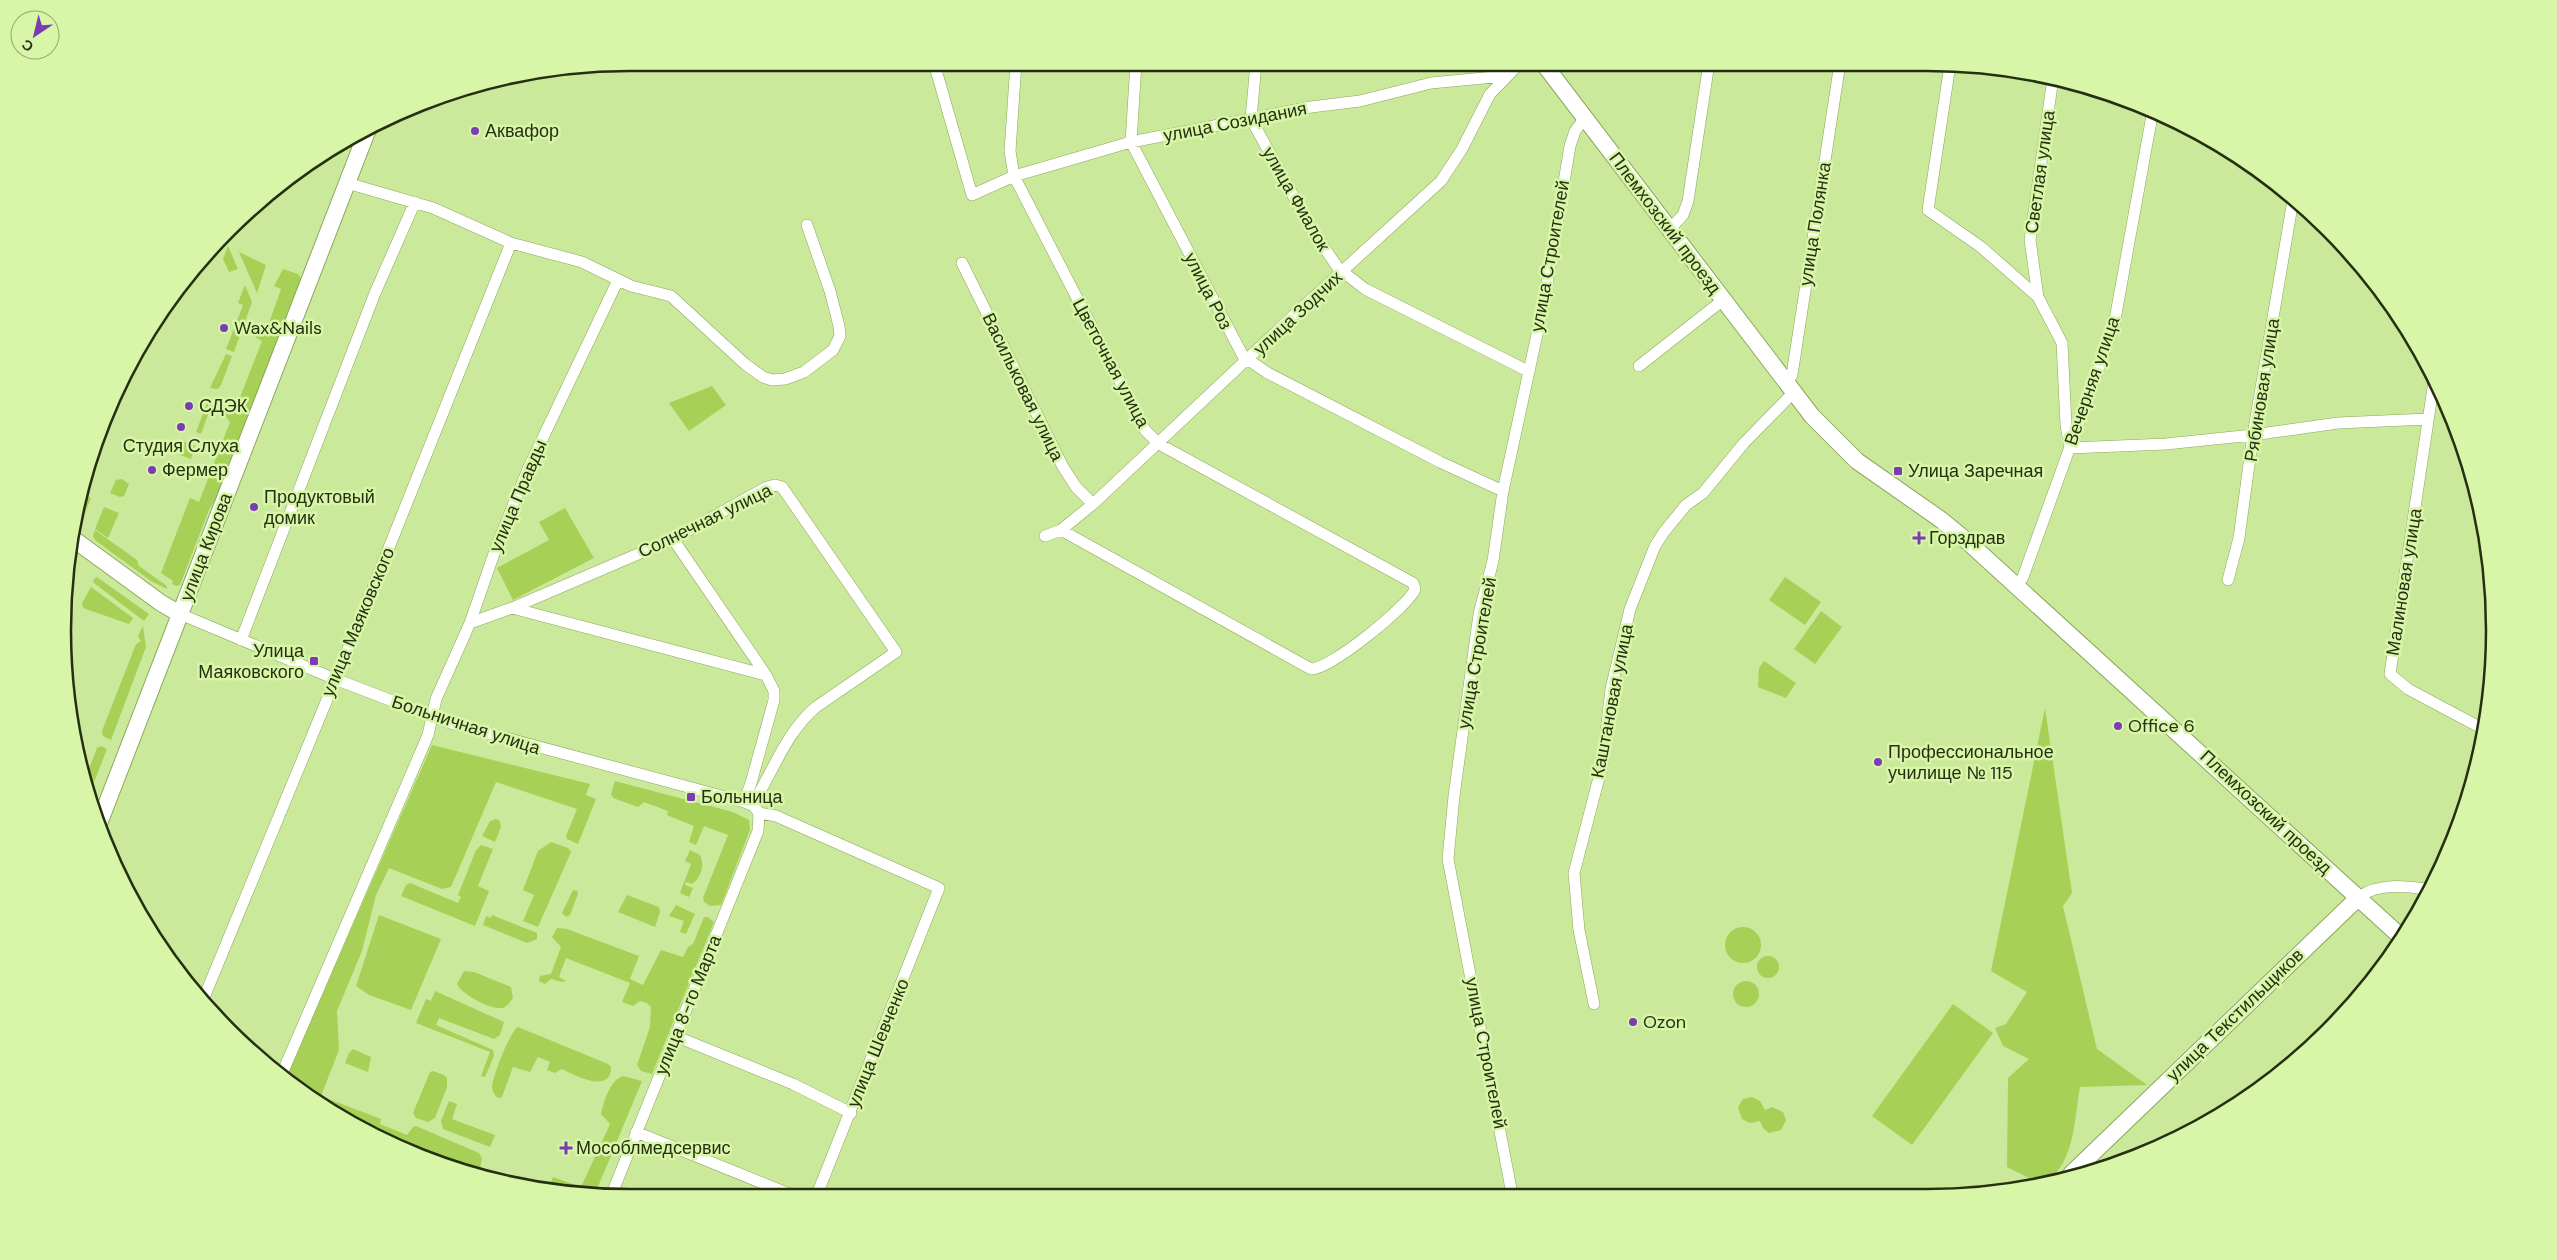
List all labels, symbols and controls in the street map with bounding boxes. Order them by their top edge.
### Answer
north arrow [10,10,60,60]
text: С [18,35,37,56]
street label: улица Созидания [1161,96,1309,148]
street label: Светлая улица [2019,108,2061,235]
place label: Аквафор [485,119,559,143]
marker: Аквафор [469,125,481,137]
street label: улица Фиалок [1256,142,1336,256]
street label: Племхозский проезд [1604,147,1727,299]
street label: улица Полянка [1793,159,1837,288]
street label: улица Строителей [1525,178,1575,334]
street label: улица Роз [1178,248,1238,334]
street label: улица Зодчих [1248,265,1348,361]
street label: Цветочная улица [1067,294,1156,433]
street label: Васильковая улица [977,309,1070,466]
street label: Вечерняя улица [2059,313,2126,449]
place label: Wax&Nails [234,316,322,340]
street label: Рябиновая улица [2239,316,2285,463]
marker: Wax&Nails [218,322,230,334]
place label: СДЭК [199,394,248,418]
marker: СДЭК [183,400,195,412]
marker: Студия Слуха [175,421,187,433]
place label: Студия Слуха [123,434,240,458]
street label: улица Правды [484,436,552,556]
place label: Фермер [162,458,228,482]
place label: Улица Заречная [1908,459,2043,483]
marker: Фермер [146,464,158,476]
marker: Улица Заречная [1892,465,1904,477]
street label: Солнечная улица [634,478,777,564]
place label: Продуктовый домик [264,485,375,530]
street label: улица Кирова [174,488,238,605]
marker: Продуктовый домик [248,501,260,513]
street label: Малиновая улица [2380,506,2428,658]
place label: Горздрав [1929,526,2005,550]
marker: Горздрав [1913,532,1925,544]
street label: улица Маяковского [316,544,400,700]
street label: улица Строителей [1452,575,1502,731]
street label: Каштановая улица [1585,621,1639,780]
place label: Улица Маяковского [198,639,305,684]
marker: Улица Маяковского [308,655,320,667]
street label: Больничная улица [389,690,544,761]
place label: Office 6 [2128,714,2195,738]
marker: Office 6 [2112,720,2124,732]
place label: Профессиональное училище № 115 [1888,740,2054,785]
street label: Племхозский проезд [2195,745,2337,880]
marker: Профессиональное училище № 115 [1872,756,1884,768]
place label: Больница [701,785,784,809]
marker: Больница [685,791,697,803]
street label: улица 8-го Марта [649,931,727,1078]
street label: улица Текстильщиков [2161,943,2309,1087]
street label: улица Шевченко [841,975,915,1111]
street label: улица Строителей [1460,975,1512,1131]
place label: Ozon [1643,1010,1686,1034]
marker: Ozon [1627,1016,1639,1028]
place label: Мособлмедсервис [576,1136,731,1160]
marker: Мособлмедсервис [560,1142,572,1154]

